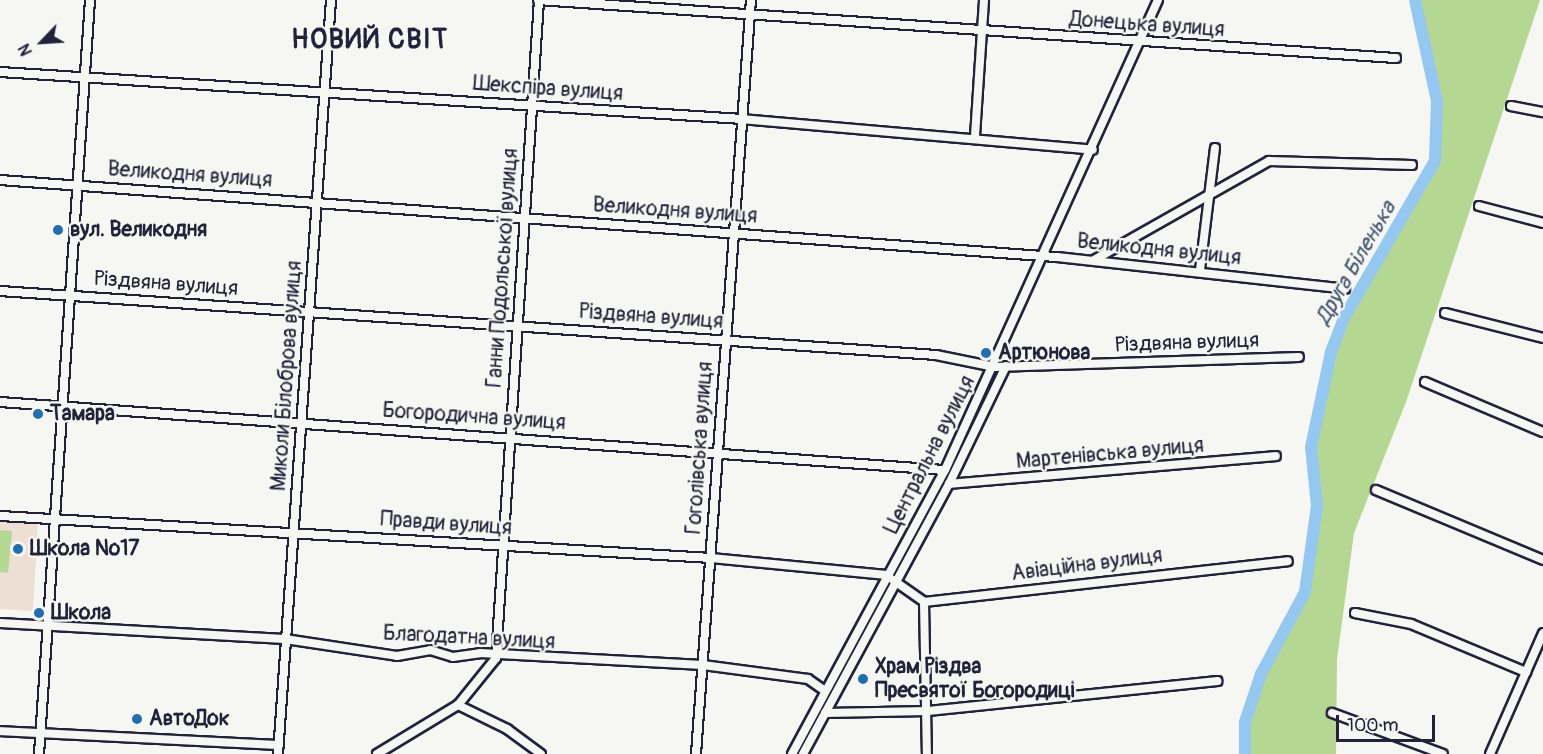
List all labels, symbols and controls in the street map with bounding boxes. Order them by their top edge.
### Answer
street label: Донецька вулиця [1069,7,1225,43]
north arrow [12,12,72,72]
district label: НОВИЙ СВІТ [291,24,449,56]
text: N [14,40,37,59]
street label: Шекспіра вулиця [472,71,624,107]
street label: Ганни Подольської вулиця [482,147,524,389]
street label: Великодня вулиця [107,157,273,193]
street label: Великодня вулиця [592,193,758,229]
water label: Друга Біленька [1310,197,1402,329]
place label: вул. Великодня [70,217,207,243]
marker: вул. Великодня [51,223,65,237]
street label: Великодня вулиця [1076,229,1242,271]
street label: Миколи Білоброва вулиця [266,260,308,492]
street label: Різдвяна вулиця [93,266,239,302]
street label: Різдвяна вулиця [578,299,724,335]
street label: Різдвяна вулиця [1114,328,1260,358]
place label: Артюнова [998,340,1090,366]
marker: Артюнова [979,346,993,360]
street label: Гоголівська вулиця [681,361,719,535]
street label: Центральна вулиця [879,372,981,538]
street label: Богородична вулиця [382,398,566,436]
place label: Тамара [50,401,115,427]
marker: Тамара [31,407,45,421]
street label: Мартенівська вулиця [1015,433,1205,475]
street label: Правди вулиця [379,507,513,541]
place label: Школа №17 [30,536,139,562]
marker: Школа №17 [11,542,25,556]
street label: Авіаційна вулиця [1010,543,1164,587]
place label: Школа [51,600,111,626]
marker: Школа [32,606,46,620]
street label: Благодатна вулиця [382,621,556,655]
place label: Храм Різдва Пресвятої Богородиці [875,654,1075,704]
marker: Храм Різдва Пресвятої Богородиці [856,672,870,686]
scale bar [1339,703,1438,741]
place label: АвтоДок [149,706,229,732]
marker: АвтоДок [130,712,144,726]
text: 100 m [1347,714,1399,737]

